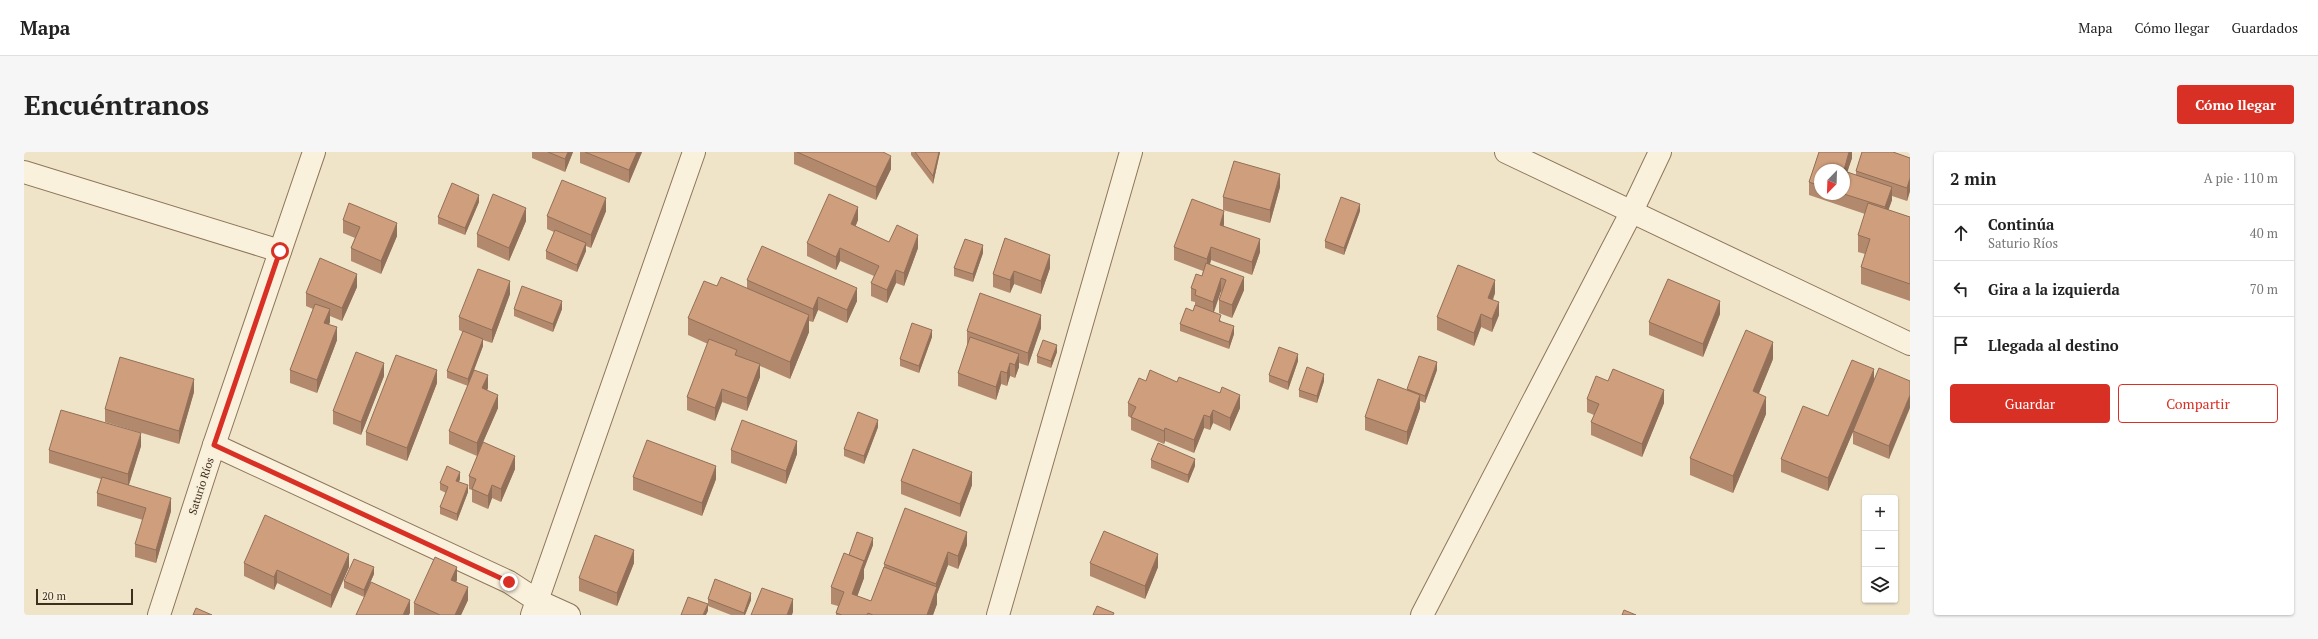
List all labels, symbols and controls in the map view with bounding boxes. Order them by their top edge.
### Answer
text: Mapa [20,15,70,40]
text: Mapa [2078,18,2113,37]
text: Cómo llegar [2135,18,2209,37]
text: Guardados [2231,18,2298,37]
button: Cómo llegar [2177,85,2294,124]
text: Encuéntranos [24,86,209,123]
north arrow [1814,164,1850,200]
text: 2 min [1950,167,1997,190]
text: A pie · 110 m [2204,169,2278,187]
text: Continúa [1988,214,2054,234]
icon: ahead [1950,222,1972,244]
text: 40 m [2250,224,2278,242]
text: Saturio Ríos [1988,234,2058,252]
route start [271,242,289,260]
icon: left [1950,278,1972,300]
text: Gira a la izquierda [1988,279,2120,299]
text: 70 m [2250,280,2278,298]
icon: arrive [1950,334,1972,356]
text: Llegada al destino [1988,335,2119,355]
button: Guardar [1950,384,2110,423]
button: Compartir [2118,384,2278,423]
street label: Saturio Ríos [185,455,217,516]
map controls [1862,495,1898,603]
button: + [1862,495,1898,531]
button: − [1862,531,1898,567]
button: layers [1862,567,1898,603]
route end [500,573,518,591]
scale bar [36,587,133,606]
text: 20 m [42,589,66,603]

